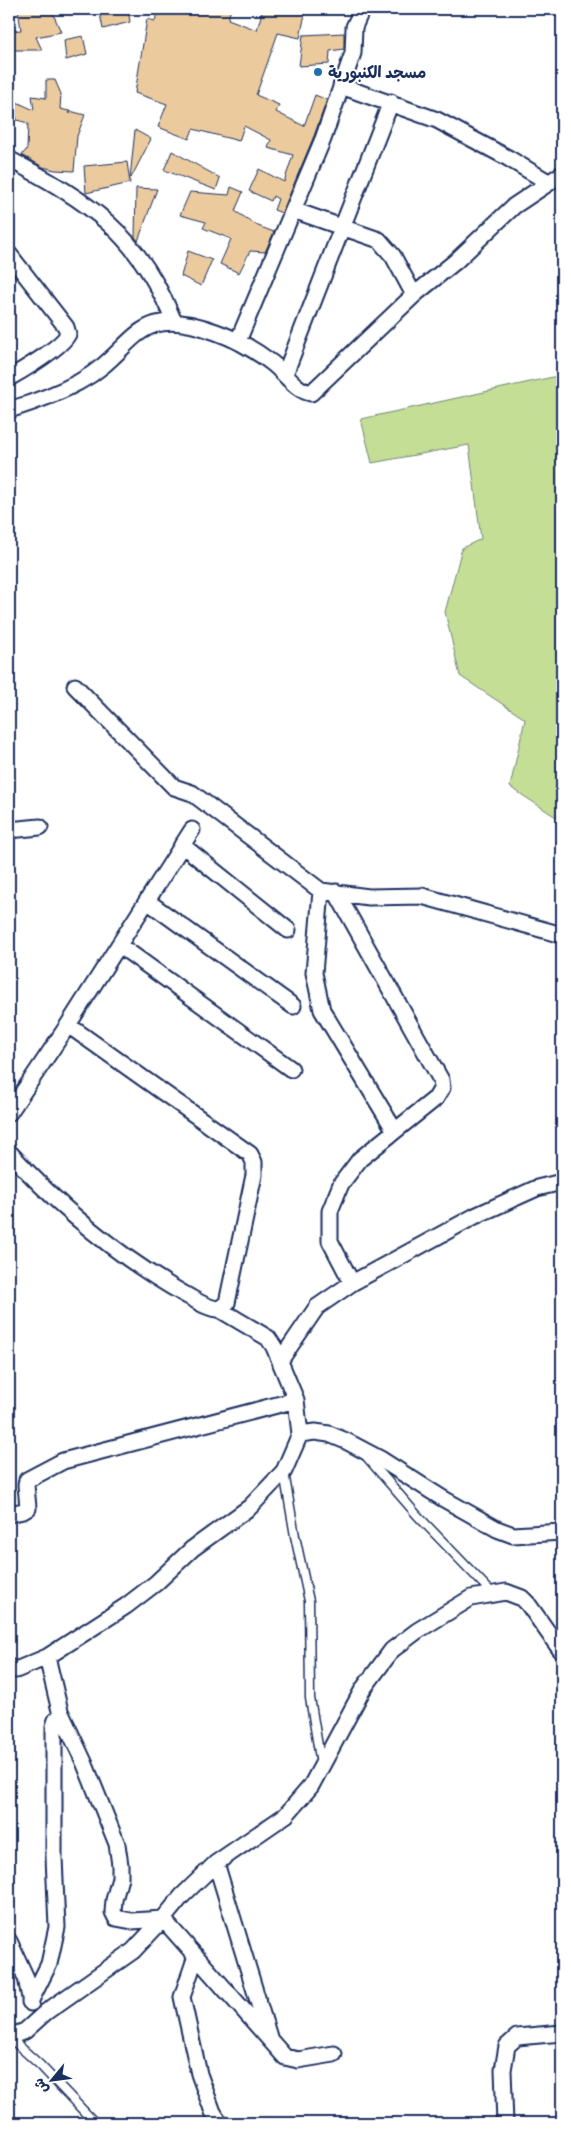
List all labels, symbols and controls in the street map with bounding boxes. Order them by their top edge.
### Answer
place label: مسجد الكنبورية [328,61,426,84]
marker: مسجد الكنبورية [312,66,324,78]
north arrow [28,2054,78,2104]
text: ش [28,2075,52,2098]

